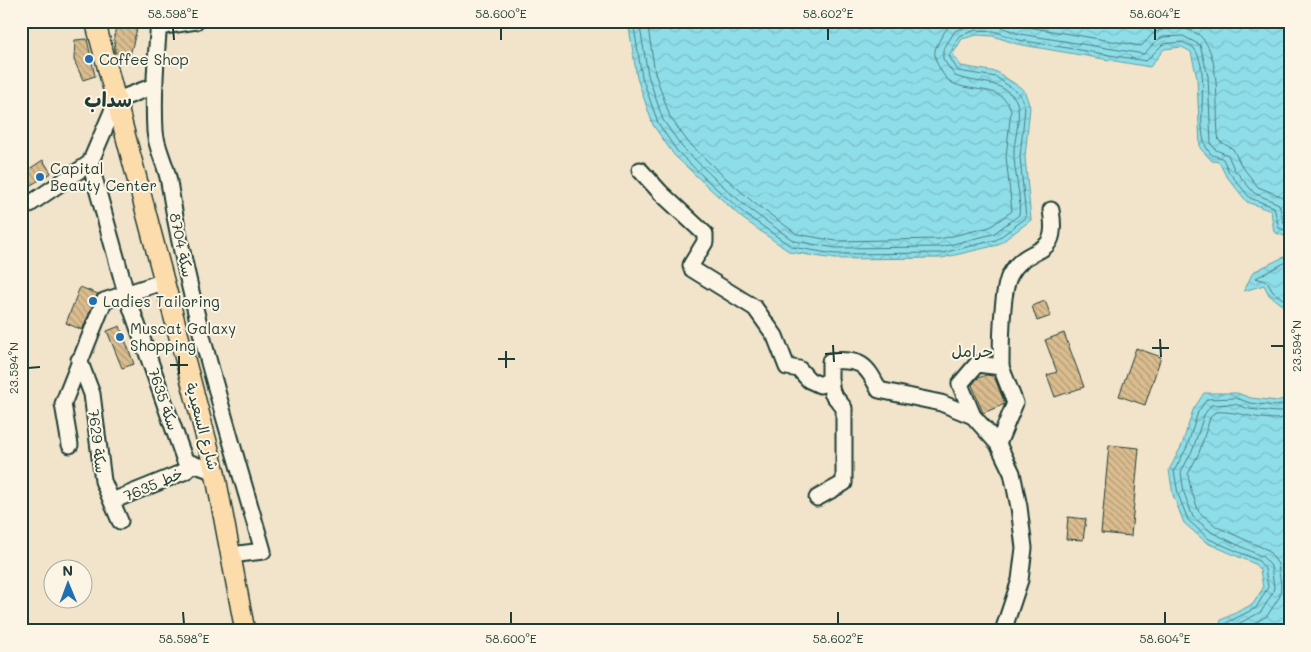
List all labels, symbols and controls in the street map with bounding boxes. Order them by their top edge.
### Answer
text: 58.598°E [148,5,198,21]
text: 58.600°E [475,5,527,21]
text: 58.602°E [803,5,853,21]
text: 58.604°E [1129,5,1181,21]
place label: Coffee Shop [99,49,189,69]
marker: Coffee Shop [83,53,95,65]
district label: سداب [84,86,132,113]
place label: Capital Beauty Center [50,158,157,195]
marker: Capital Beauty Center [34,171,46,183]
street label: سكة 8704 [165,211,199,279]
place label: Ladies Tailoring [103,291,220,311]
marker: Ladies Tailoring [87,295,99,307]
place label: Muscat Galaxy Shopping [130,318,236,355]
text: 23.594°N [1288,320,1304,372]
marker: Muscat Galaxy Shopping [114,331,126,343]
district label: حرامل [951,340,993,361]
text: 23.594°N [5,342,21,394]
street label: سكة 7635 [144,365,184,433]
street label: شارع السعيدية [181,380,224,472]
street label: سكة 7629 [84,408,112,474]
street label: 7635 خط [120,463,186,505]
north arrow [42,560,92,610]
text: N [62,561,73,580]
text: 58.598°E [159,630,209,646]
text: 58.600°E [485,630,537,646]
text: 58.602°E [813,630,863,646]
text: 58.604°E [1139,630,1191,646]

